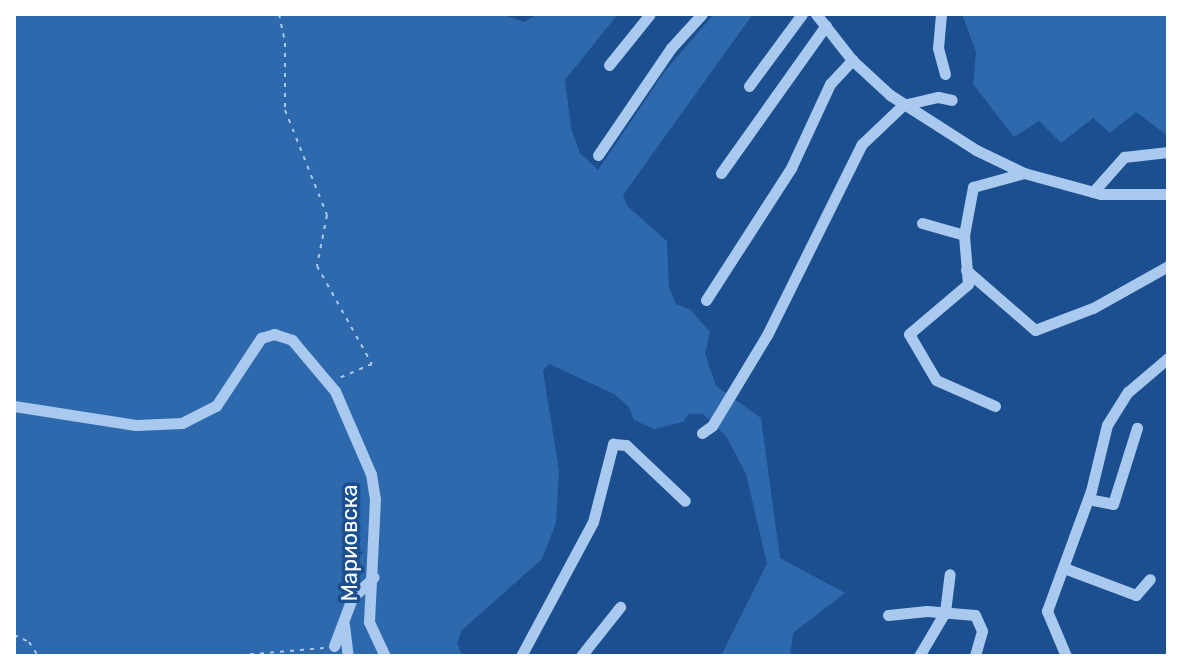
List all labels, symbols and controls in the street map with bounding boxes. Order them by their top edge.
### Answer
street label: Мариовска [337,484,363,602]

